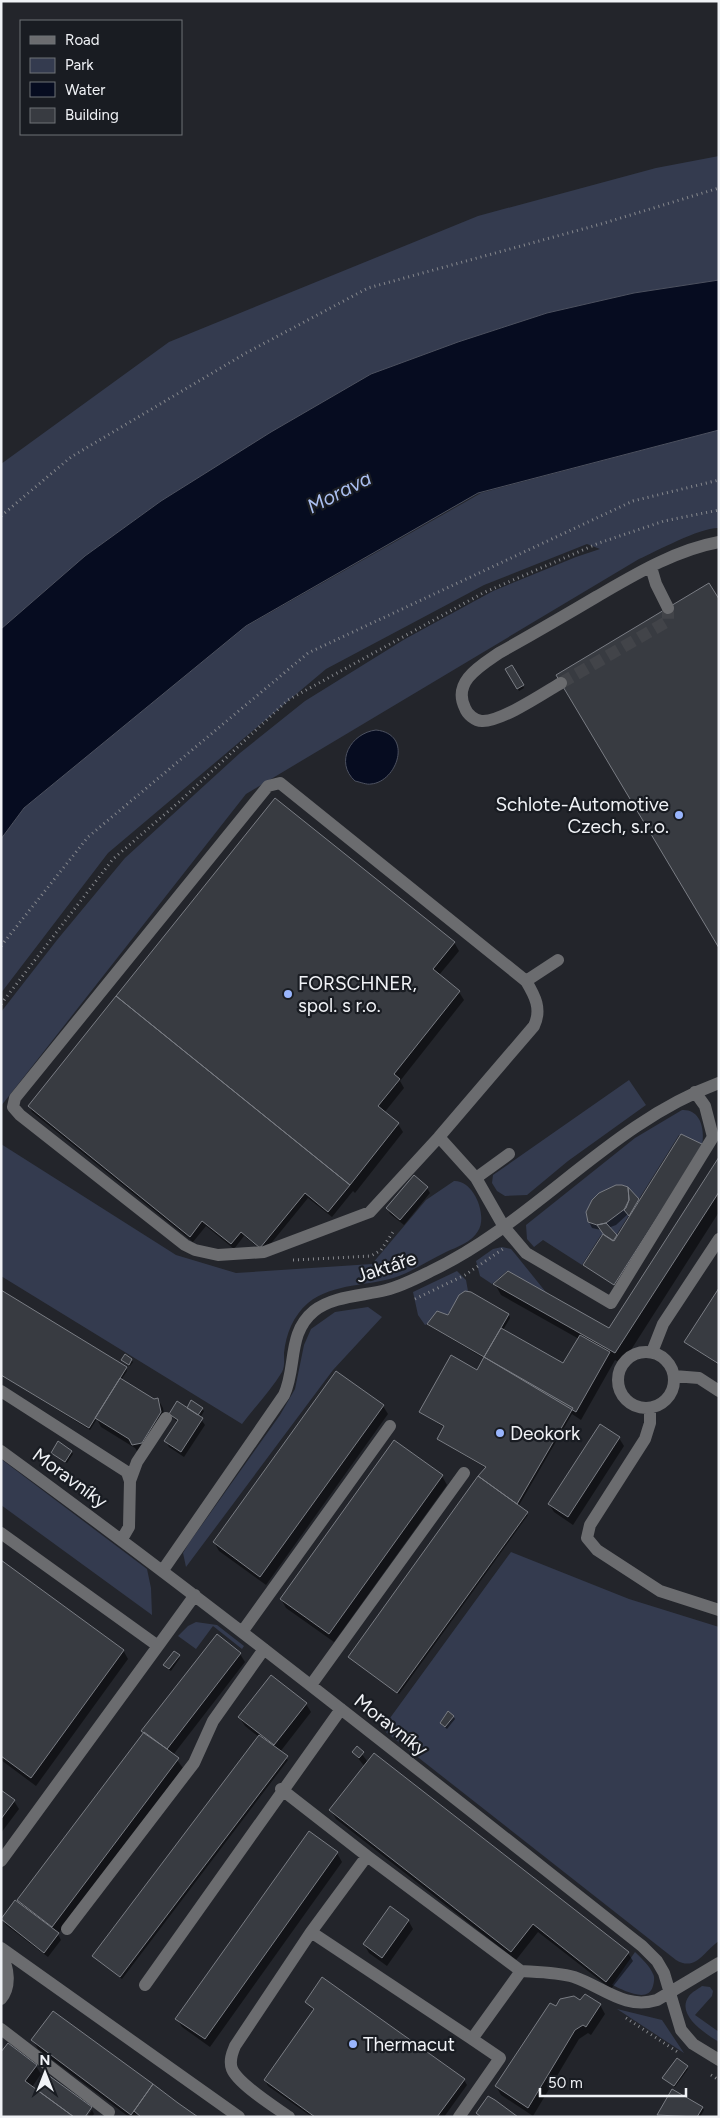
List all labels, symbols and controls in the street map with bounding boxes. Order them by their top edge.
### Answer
legend [20,20,182,135]
text: Road [65,31,100,49]
text: Park [65,56,94,74]
text: Water [65,81,105,99]
text: Building [65,106,119,124]
water label: Morava [303,466,375,518]
place label: Schlote-Automotive Czech, s.r.o. [495,793,669,838]
marker: Schlote-Automotive Czech, s.r.o. [673,809,685,821]
place label: FORSCHNER, spol. s r.o. [298,972,417,1017]
marker: FORSCHNER, spol. s r.o. [282,988,294,1000]
street label: Jaktáře [353,1246,419,1288]
place label: Deokork [510,1422,581,1445]
marker: Deokork [494,1427,506,1439]
street label: Moravníky [28,1443,112,1513]
street label: Moravníky [350,1689,432,1761]
place label: Thermacut [363,2033,455,2056]
marker: Thermacut [347,2038,359,2050]
north arrow [20,2048,70,2098]
text: N [40,2052,50,2069]
scale bar [540,2066,686,2098]
text: 50 m [548,2074,583,2092]

